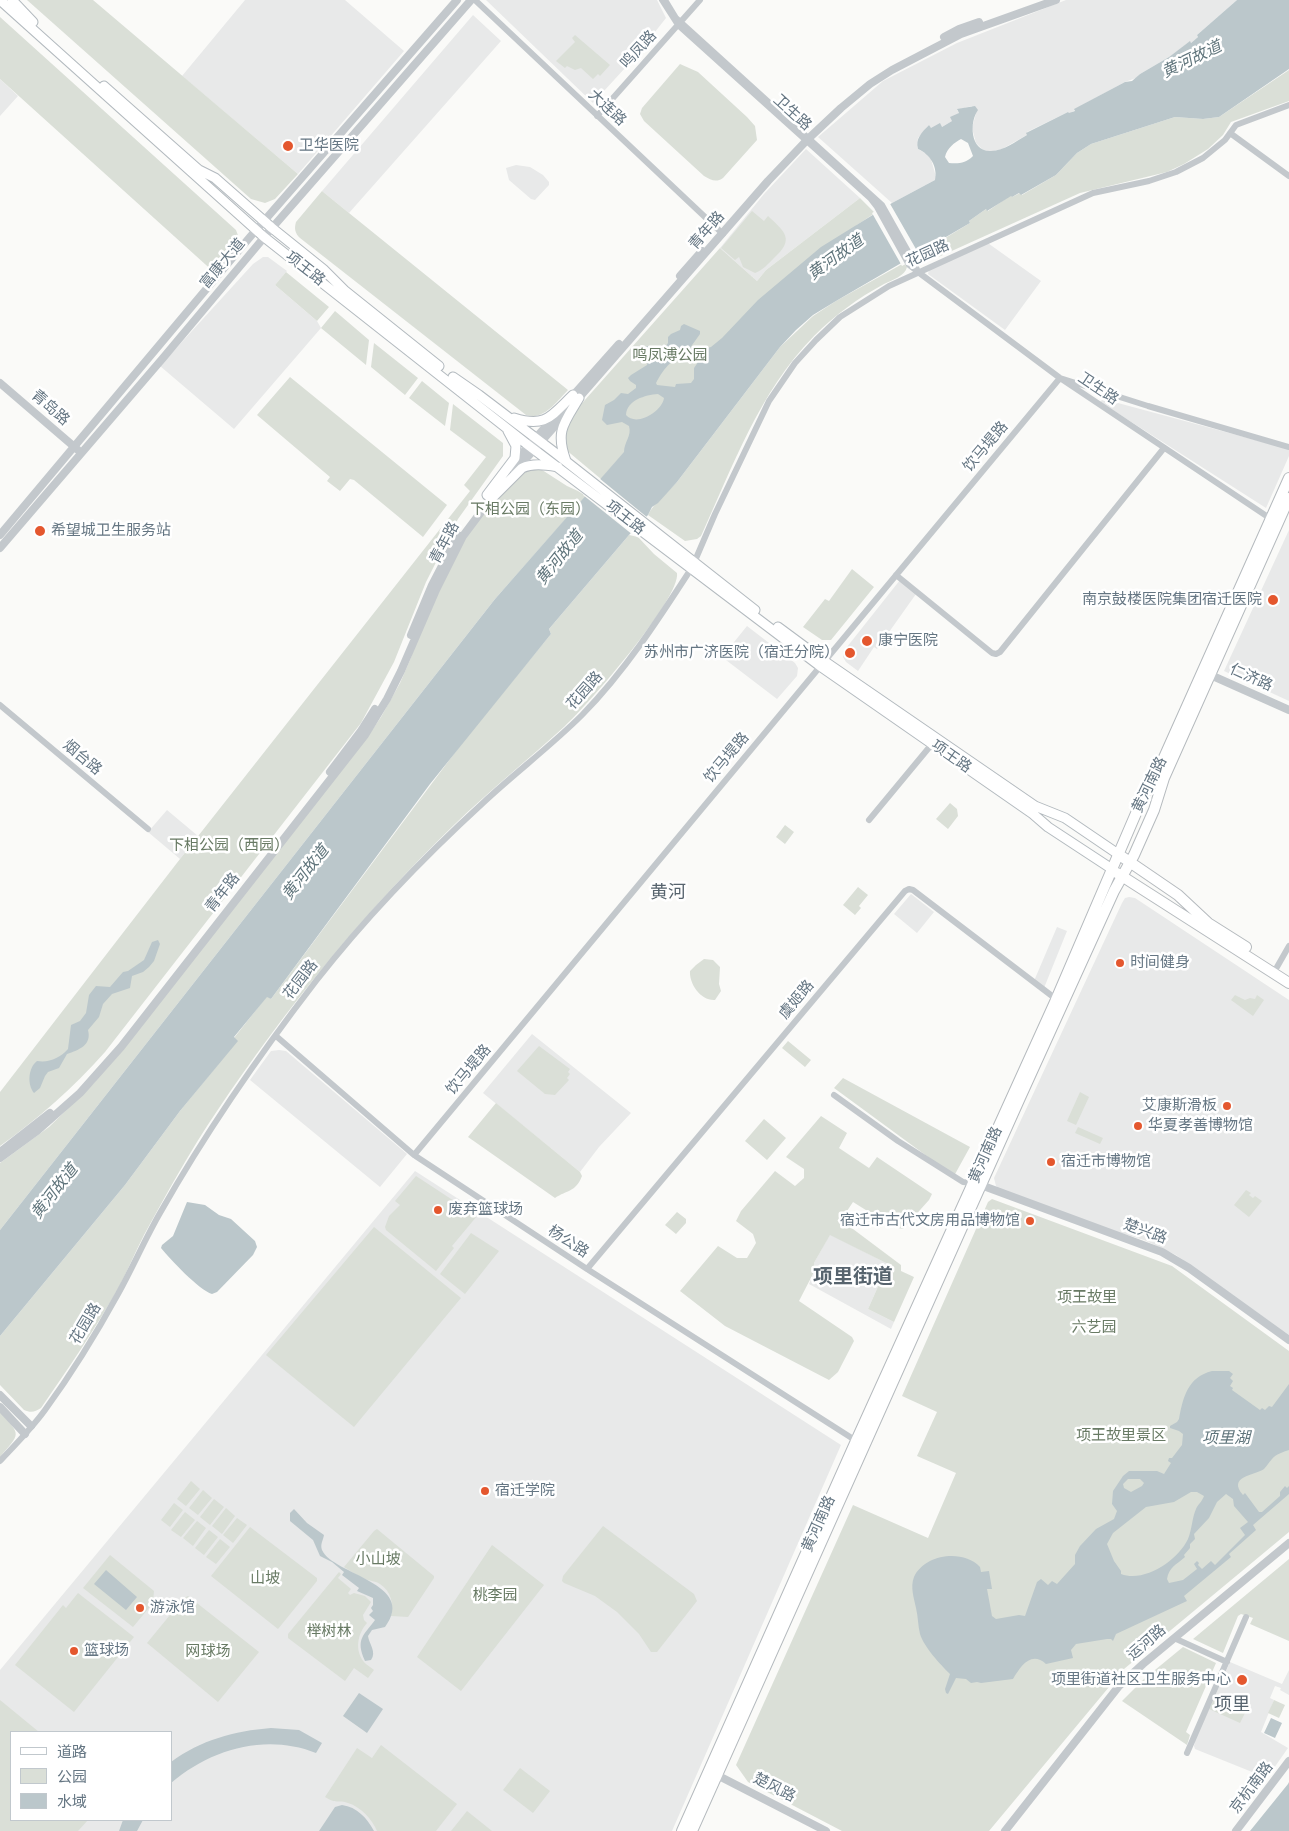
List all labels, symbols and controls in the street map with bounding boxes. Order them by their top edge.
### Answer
street label: 鸣凤路 [617,27,661,73]
water label: 黄河故道 [1159,37,1225,83]
street label: 大连路 [584,86,630,130]
street label: 卫生路 [769,91,815,135]
place label: 卫华医院 [299,137,359,155]
marker: 卫华医院 [281,139,295,153]
street label: 青年路 [685,208,729,254]
water label: 黄河故道 [804,231,868,285]
street label: 富康大道 [197,235,249,293]
street label: 花园路 [904,237,952,271]
street label: 项王路 [282,248,328,290]
park label: 鸣凤溥公园 [633,347,707,365]
street label: 卫生路 [1074,369,1122,409]
street label: 青岛路 [27,386,73,430]
street label: 饮马堤路 [960,418,1012,476]
street label: 项王路 [602,497,648,539]
park label: 下相公园（东园） [470,501,590,519]
street label: 青年路 [426,519,464,567]
place label: 希望城卫生服务站 [51,522,171,540]
marker: 希望城卫生服务站 [33,524,47,538]
water label: 黄河故道 [532,527,588,589]
place label: 南京鼓楼医院集团宿迁医院 [1082,591,1262,609]
marker: 南京鼓楼医院集团宿迁医院 [1266,593,1280,607]
place label: 康宁医院 [878,632,938,650]
marker: 康宁医院 [860,634,874,648]
place label: 苏州市广济医院（宿迁分院） [644,644,839,662]
marker: 苏州市广济医院（宿迁分院） [843,646,857,660]
street label: 仁济路 [1227,661,1275,695]
street label: 花园路 [563,668,607,714]
street label: 饮马堤路 [701,729,753,787]
street label: 烟台路 [59,737,105,779]
street label: 项王路 [927,737,975,777]
street label: 黄河南路 [1129,754,1171,816]
park label: 下相公园（西园） [169,837,289,855]
water label: 黄河故道 [279,842,333,904]
street label: 青年路 [202,870,244,916]
district label: 黄河 [650,882,686,904]
place label: 时间健身 [1130,954,1190,972]
street label: 花园路 [280,957,322,1003]
marker: 时间健身 [1114,957,1126,969]
street label: 虞姬路 [776,977,818,1023]
street label: 饮马堤路 [443,1041,495,1099]
place label: 艾康斯滑板 [1142,1097,1217,1115]
marker: 艾康斯滑板 [1221,1100,1233,1112]
place label: 华夏孝善博物馆 [1148,1117,1253,1135]
marker: 华夏孝善博物馆 [1132,1120,1144,1132]
street label: 黄河南路 [966,1124,1006,1186]
place label: 宿迁市博物馆 [1061,1153,1151,1171]
marker: 宿迁市博物馆 [1045,1156,1057,1168]
water label: 黄河故道 [28,1161,82,1223]
place label: 废弃篮球场 [448,1201,523,1219]
marker: 废弃篮球场 [432,1204,444,1216]
place label: 宿迁市古代文房用品博物馆 [840,1212,1020,1230]
marker: 宿迁市古代文房用品博物馆 [1024,1215,1036,1227]
street label: 楚兴路 [1121,1216,1169,1248]
street label: 杨公路 [544,1222,592,1262]
district label: 项里街道 [813,1266,893,1290]
park label: 项王故里 [1057,1289,1117,1307]
street label: 花园路 [67,1300,105,1348]
park label: 六艺园 [1072,1319,1116,1337]
park label: 项王故里景区 [1076,1427,1166,1445]
water label: 项里湖 [1202,1429,1250,1449]
place label: 宿迁学院 [495,1482,555,1500]
marker: 宿迁学院 [479,1485,491,1497]
street label: 黄河南路 [799,1493,839,1555]
park label: 小山坡 [356,1551,400,1569]
park label: 山坡 [250,1570,280,1588]
park label: 桃李园 [473,1587,517,1605]
place label: 游泳馆 [150,1599,195,1617]
marker: 游泳馆 [134,1602,146,1614]
street label: 运河路 [1124,1621,1170,1665]
park label: 榉树林 [307,1623,351,1641]
place label: 篮球场 [84,1642,129,1660]
park label: 网球场 [186,1643,230,1661]
marker: 篮球场 [68,1645,80,1657]
place label: 项里街道社区卫生服务中心 [1051,1671,1231,1689]
marker: 项里街道社区卫生服务中心 [1235,1673,1249,1687]
district label: 项里 [1214,1694,1250,1716]
legend [10,1731,172,1821]
text: 道路 [57,1743,87,1761]
street label: 京杭南路 [1227,1759,1277,1817]
text: 公园 [57,1768,87,1786]
street label: 楚风路 [750,1770,798,1806]
text: 水域 [57,1793,87,1811]

